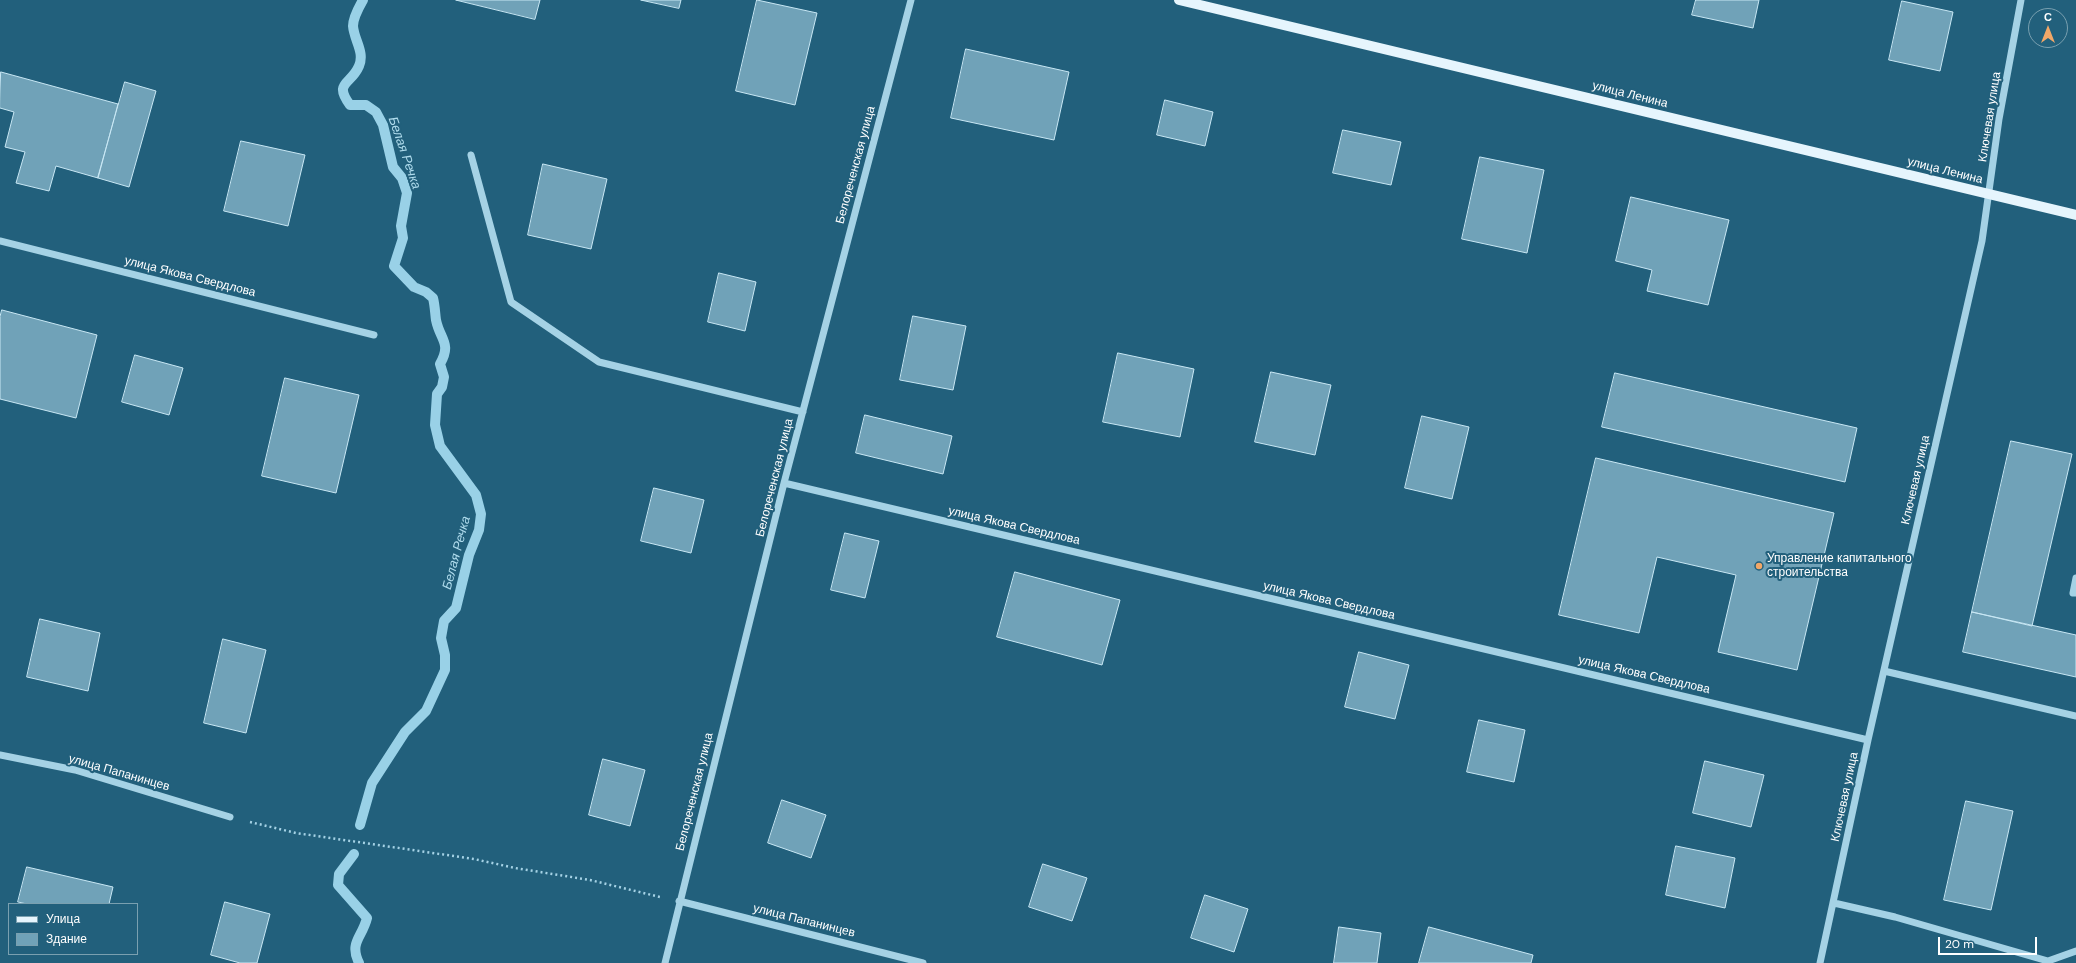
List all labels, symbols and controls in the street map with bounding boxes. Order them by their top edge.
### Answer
north arrow [2028,8,2068,48]
text: С [2044,10,2052,24]
street label: Ключевая улица [1976,71,2004,163]
street label: улица Ленина [1591,79,1669,111]
street label: Белореченская улица [833,105,879,225]
water label: Белая Речка [384,115,424,191]
street label: улица Ленина [1906,155,1984,187]
street label: улица Якова Свердлова [123,254,257,300]
street label: Белореченская улица [753,417,797,539]
street label: Ключевая улица [1899,434,1933,526]
street label: улица Якова Свердлова [947,504,1081,548]
water label: Белая Речка [440,514,474,592]
place label: Управление капитального строительства [1767,552,1912,580]
marker: Управление капитального строительства [1754,561,1764,571]
street label: улица Якова Свердлова [1262,579,1396,623]
street label: улица Якова Свердлова [1577,653,1711,697]
street label: Белореченская улица [673,731,717,853]
street label: Ключевая улица [1828,751,1862,843]
street label: улица Папанинцев [67,752,171,794]
street label: улица Папанинцев [752,901,856,941]
legend [8,903,138,955]
text: Улица [46,911,80,927]
scale bar [1940,929,2039,955]
text: Здание [46,931,87,947]
text: 20 m [1945,936,1974,952]

